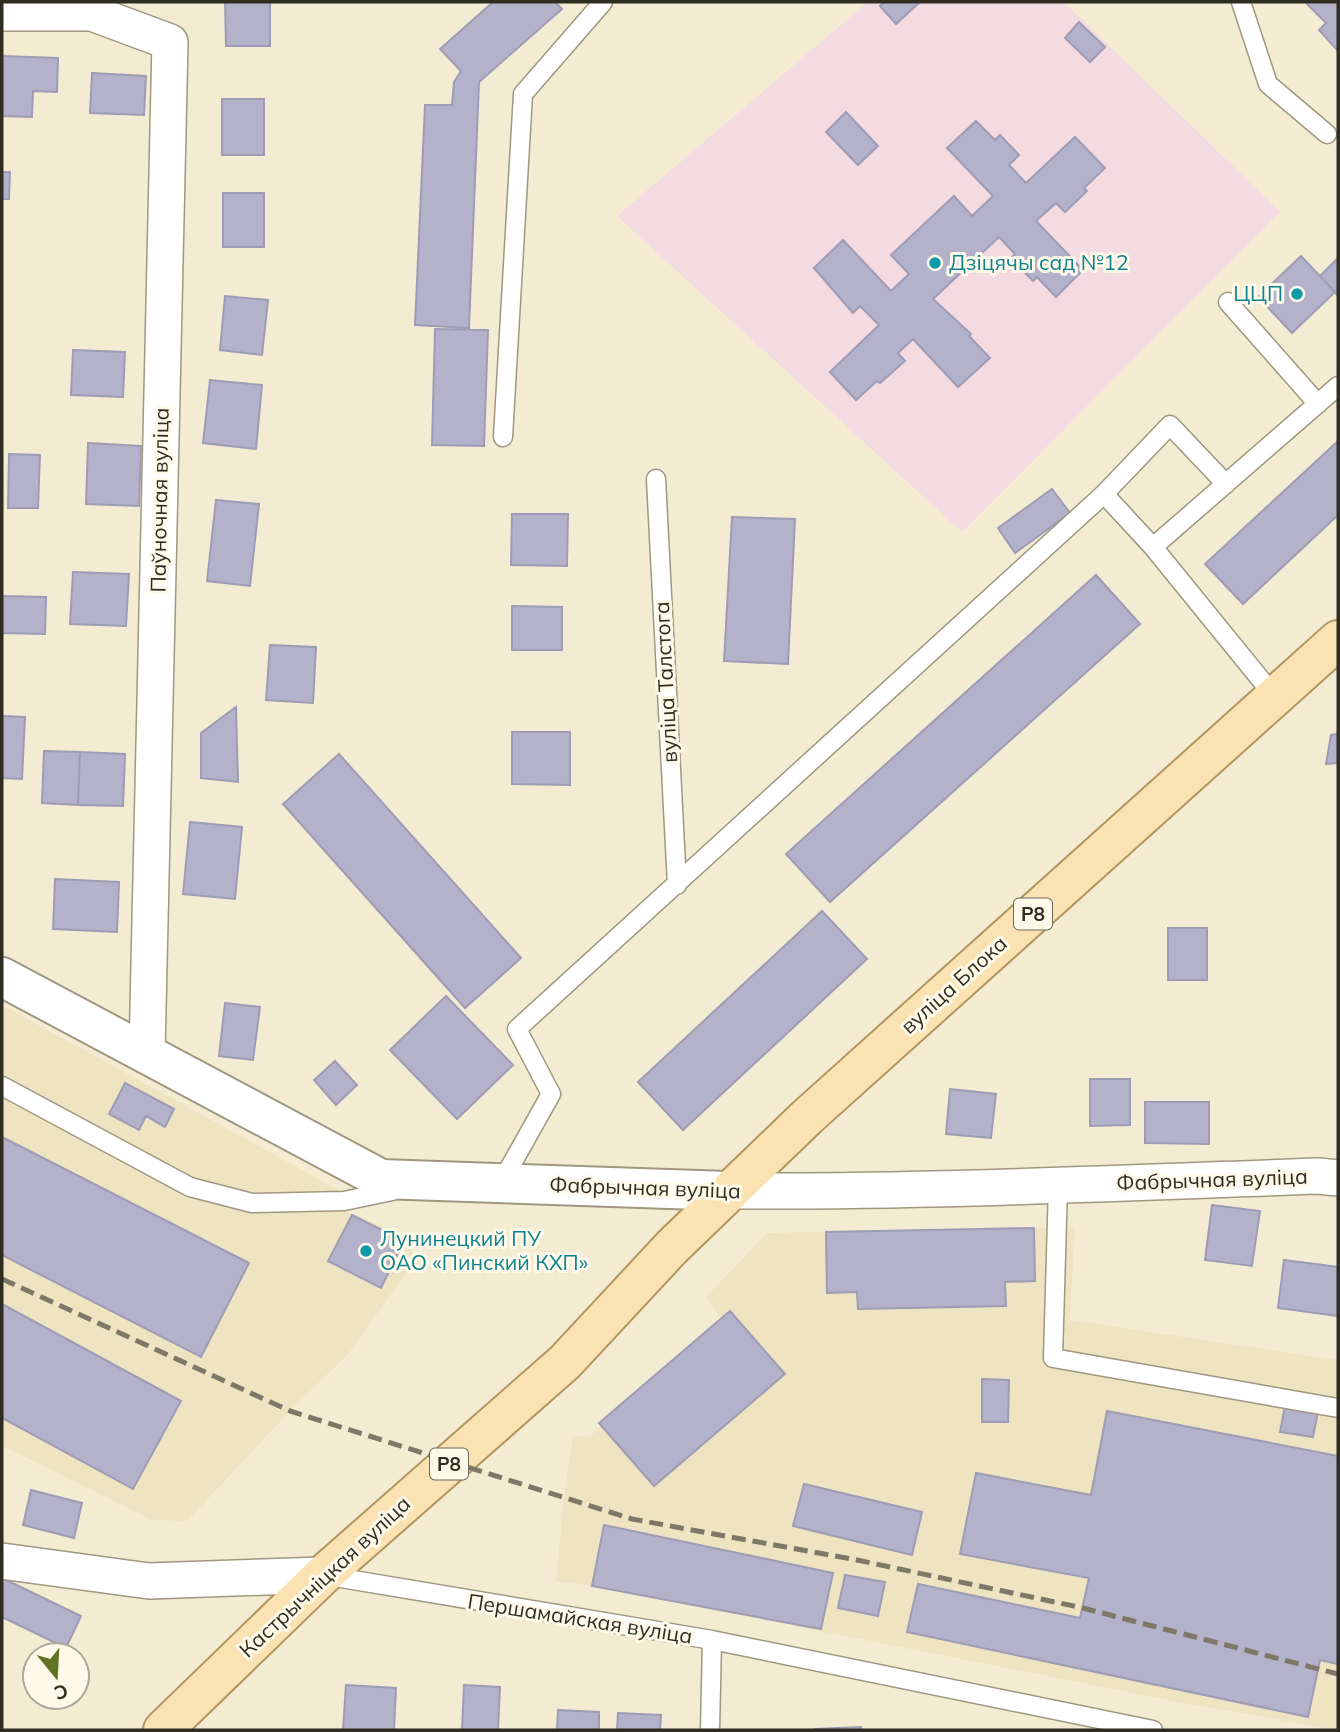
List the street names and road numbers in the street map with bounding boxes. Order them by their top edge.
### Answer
street label: Паўночная вуліца [144,407,174,593]
street label: вуліца Талстога [648,601,682,764]
road number: Р8 [1014,898,1052,930]
street label: вуліца Блока [895,930,1012,1039]
street label: Фабрычная вуліца [1116,1163,1308,1195]
street label: Фабрычная вуліца [549,1171,741,1203]
road number: Р8 [430,1448,468,1480]
street label: Кастрычніцкая вуліца [233,1490,415,1662]
street label: Першамайская вуліца [466,1587,694,1649]

